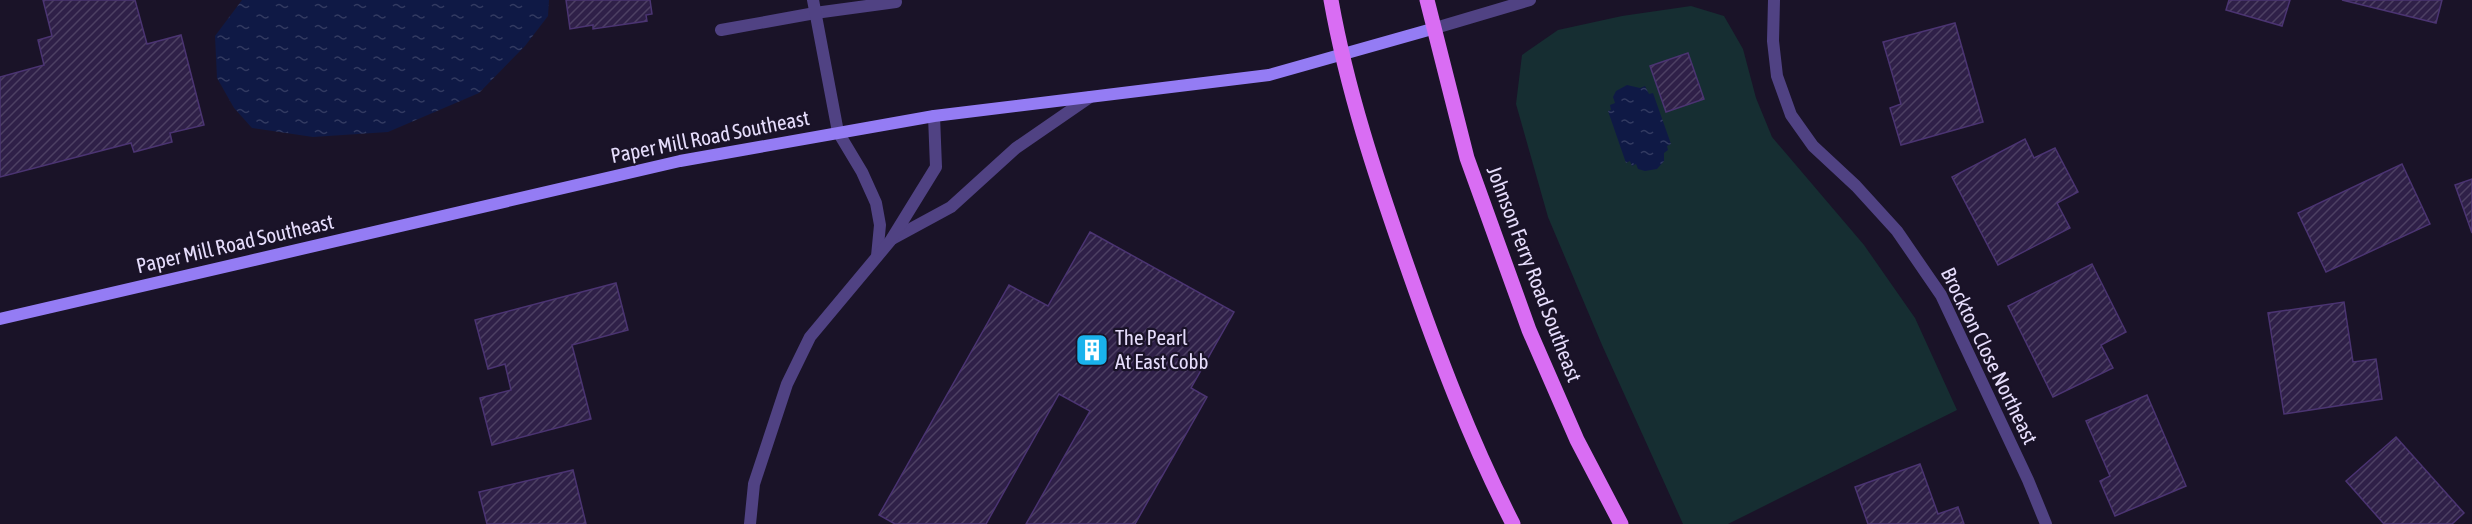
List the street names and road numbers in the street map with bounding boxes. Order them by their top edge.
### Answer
street label: Paper Mill Road Southeast [608,105,811,167]
street label: Johnson Ferry Road Southeast [1483,162,1587,385]
street label: Paper Mill Road Southeast [134,209,336,277]
street label: Brockton Close Northeast [1937,263,2043,448]

